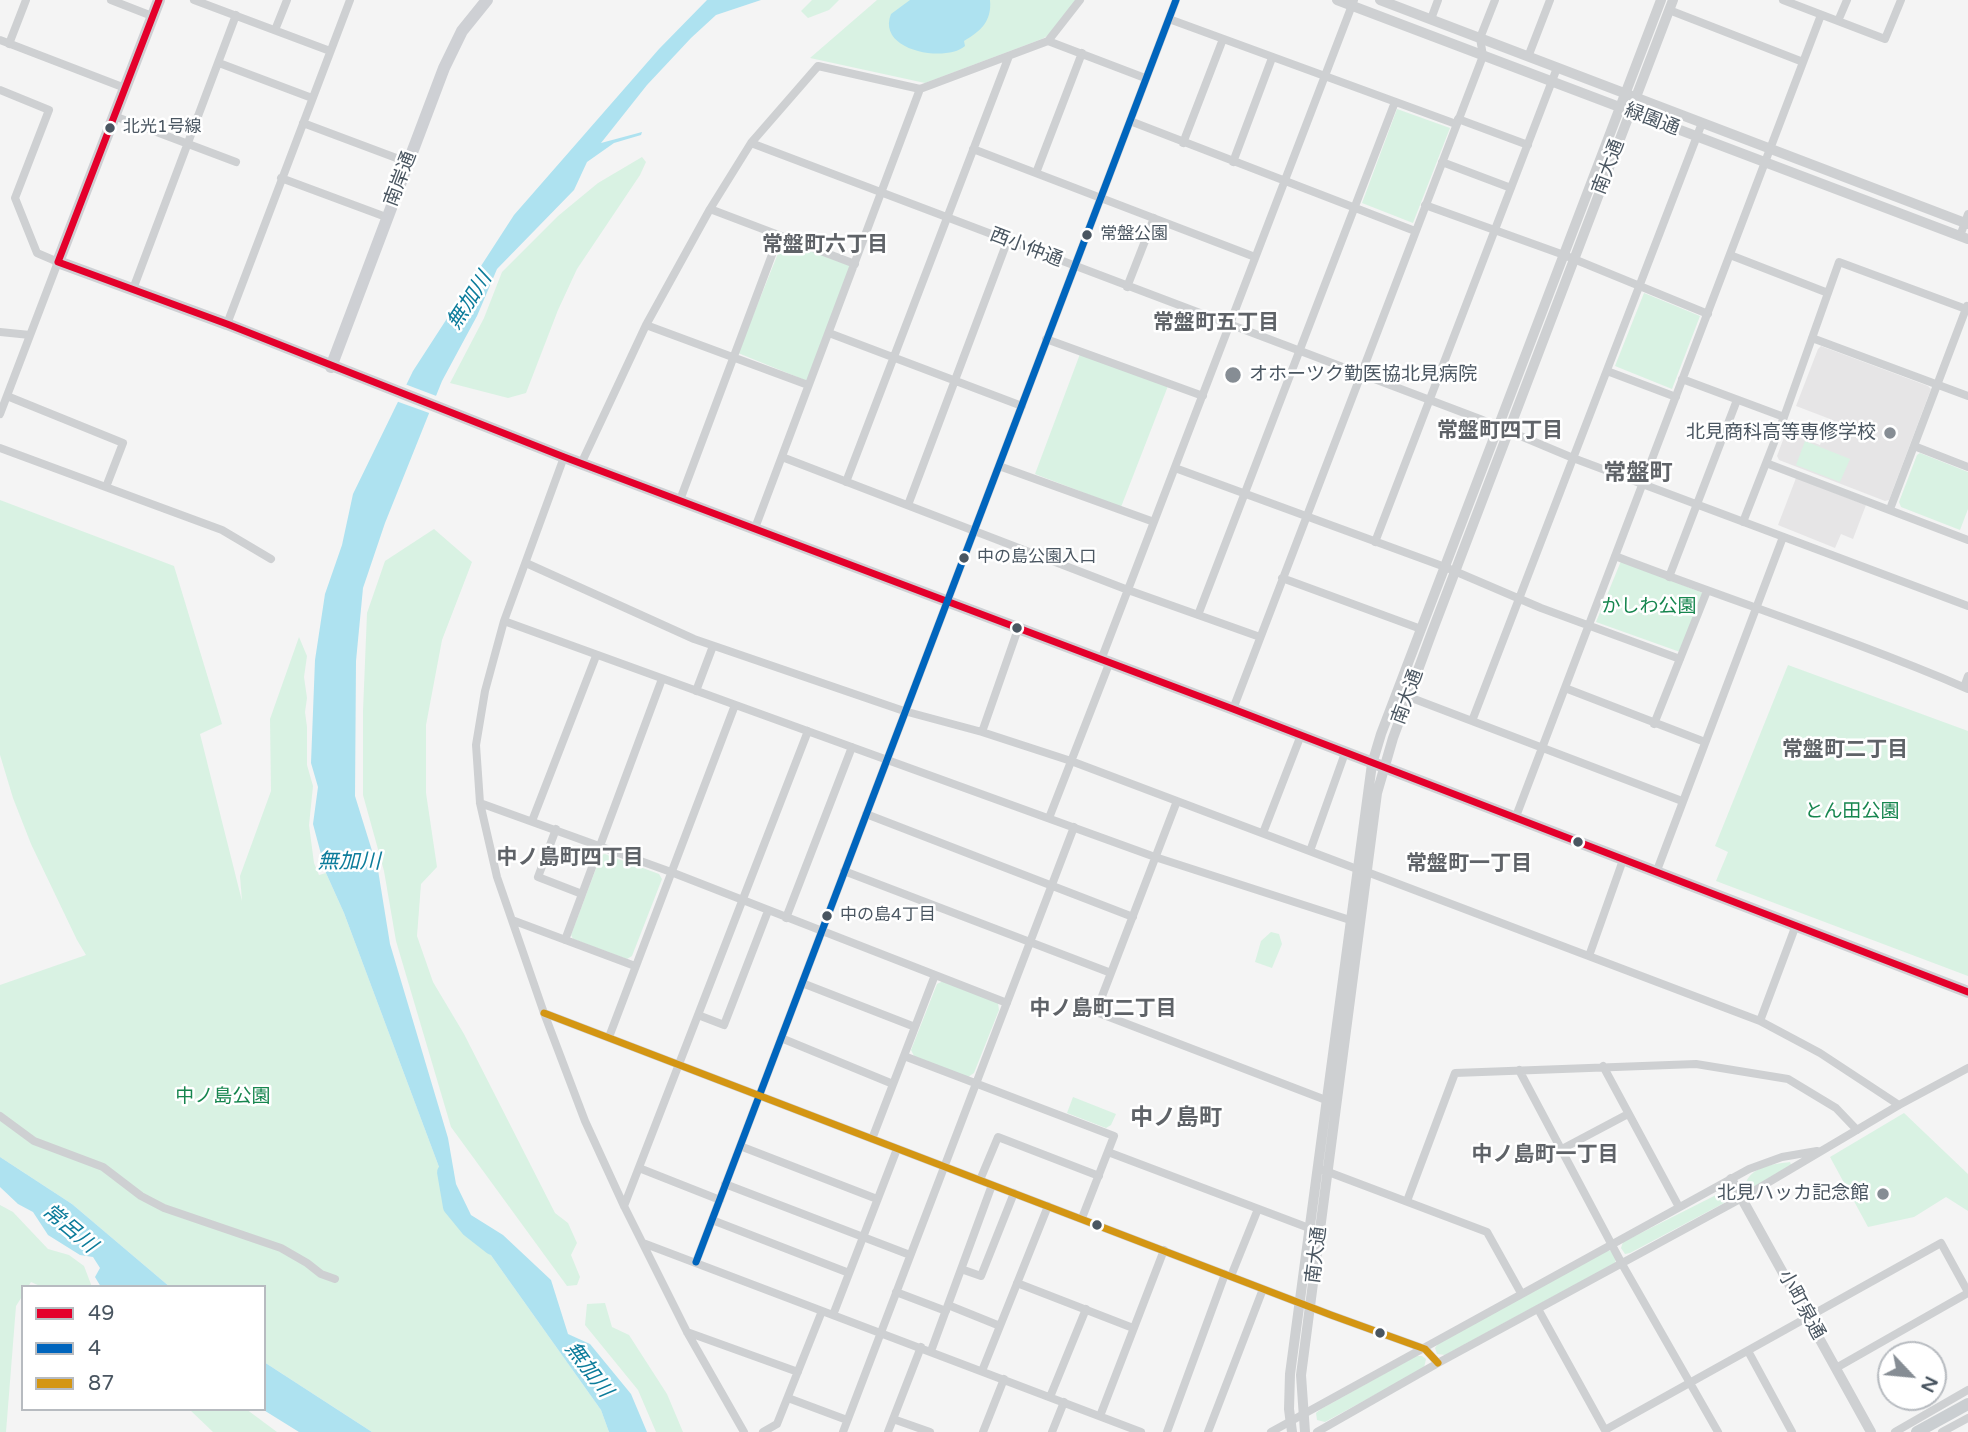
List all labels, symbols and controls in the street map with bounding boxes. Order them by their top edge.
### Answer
street label: 緑園通 [1621,99,1683,141]
place label: 北光1号線 [123,118,202,138]
marker: 北光1号線 [103,121,117,135]
street label: 南大通 [1588,136,1630,198]
street label: 南岸通 [380,148,422,210]
street label: 西小仲通 [986,224,1066,272]
place label: 常盤公園 [1100,225,1168,245]
marker: 常盤公園 [1080,228,1094,242]
district label: 常盤町六丁目 [762,232,888,258]
water label: 無加川 [442,268,498,334]
district label: 常盤町五丁目 [1153,310,1279,336]
place label: オホーツク勤医協北見病院 [1249,364,1477,386]
marker: オホーツク勤医協北見病院 [1223,365,1243,385]
district label: 常盤町四丁目 [1437,418,1563,444]
place label: 北見商科高等専修学校 [1686,422,1876,444]
marker: 北見商科高等専修学校 [1882,425,1898,441]
district label: 常盤町 [1604,460,1672,488]
place label: 中の島公園入口 [977,548,1096,568]
marker: 中の島公園入口 [957,551,971,565]
park label: かしわ公園 [1602,596,1696,618]
unlabelled marker [1010,621,1024,635]
street label: 南大通 [1388,666,1428,728]
district label: 常盤町二丁目 [1782,737,1908,763]
park label: とん田公園 [1805,801,1899,823]
unlabelled marker [1571,835,1585,849]
district label: 中ノ島町四丁目 [497,845,643,871]
water label: 無加川 [318,849,380,875]
district label: 常盤町一丁目 [1406,851,1532,877]
place label: 中の島4丁目 [840,906,936,926]
marker: 中の島4丁目 [820,909,834,923]
district label: 中ノ島町二丁目 [1030,996,1176,1022]
park label: 中ノ島公園 [176,1086,270,1108]
district label: 中ノ島町 [1130,1105,1222,1133]
district label: 中ノ島町一丁目 [1472,1142,1618,1168]
place label: 北見ハッカ記念館 [1717,1183,1869,1205]
marker: 北見ハッカ記念館 [1875,1186,1891,1202]
water label: 常呂川 [37,1199,101,1259]
unlabelled marker [1090,1218,1104,1232]
street label: 南大通 [1302,1225,1332,1285]
street label: 小町泉通 [1773,1266,1829,1344]
legend [21,1285,266,1411]
text: 49 [88,1301,114,1326]
unlabelled marker [1373,1326,1387,1340]
text: 4 [88,1336,101,1361]
water label: 無加川 [559,1337,617,1403]
north arrow [1877,1341,1947,1411]
text: 87 [88,1371,114,1396]
text: N [1916,1373,1942,1396]

